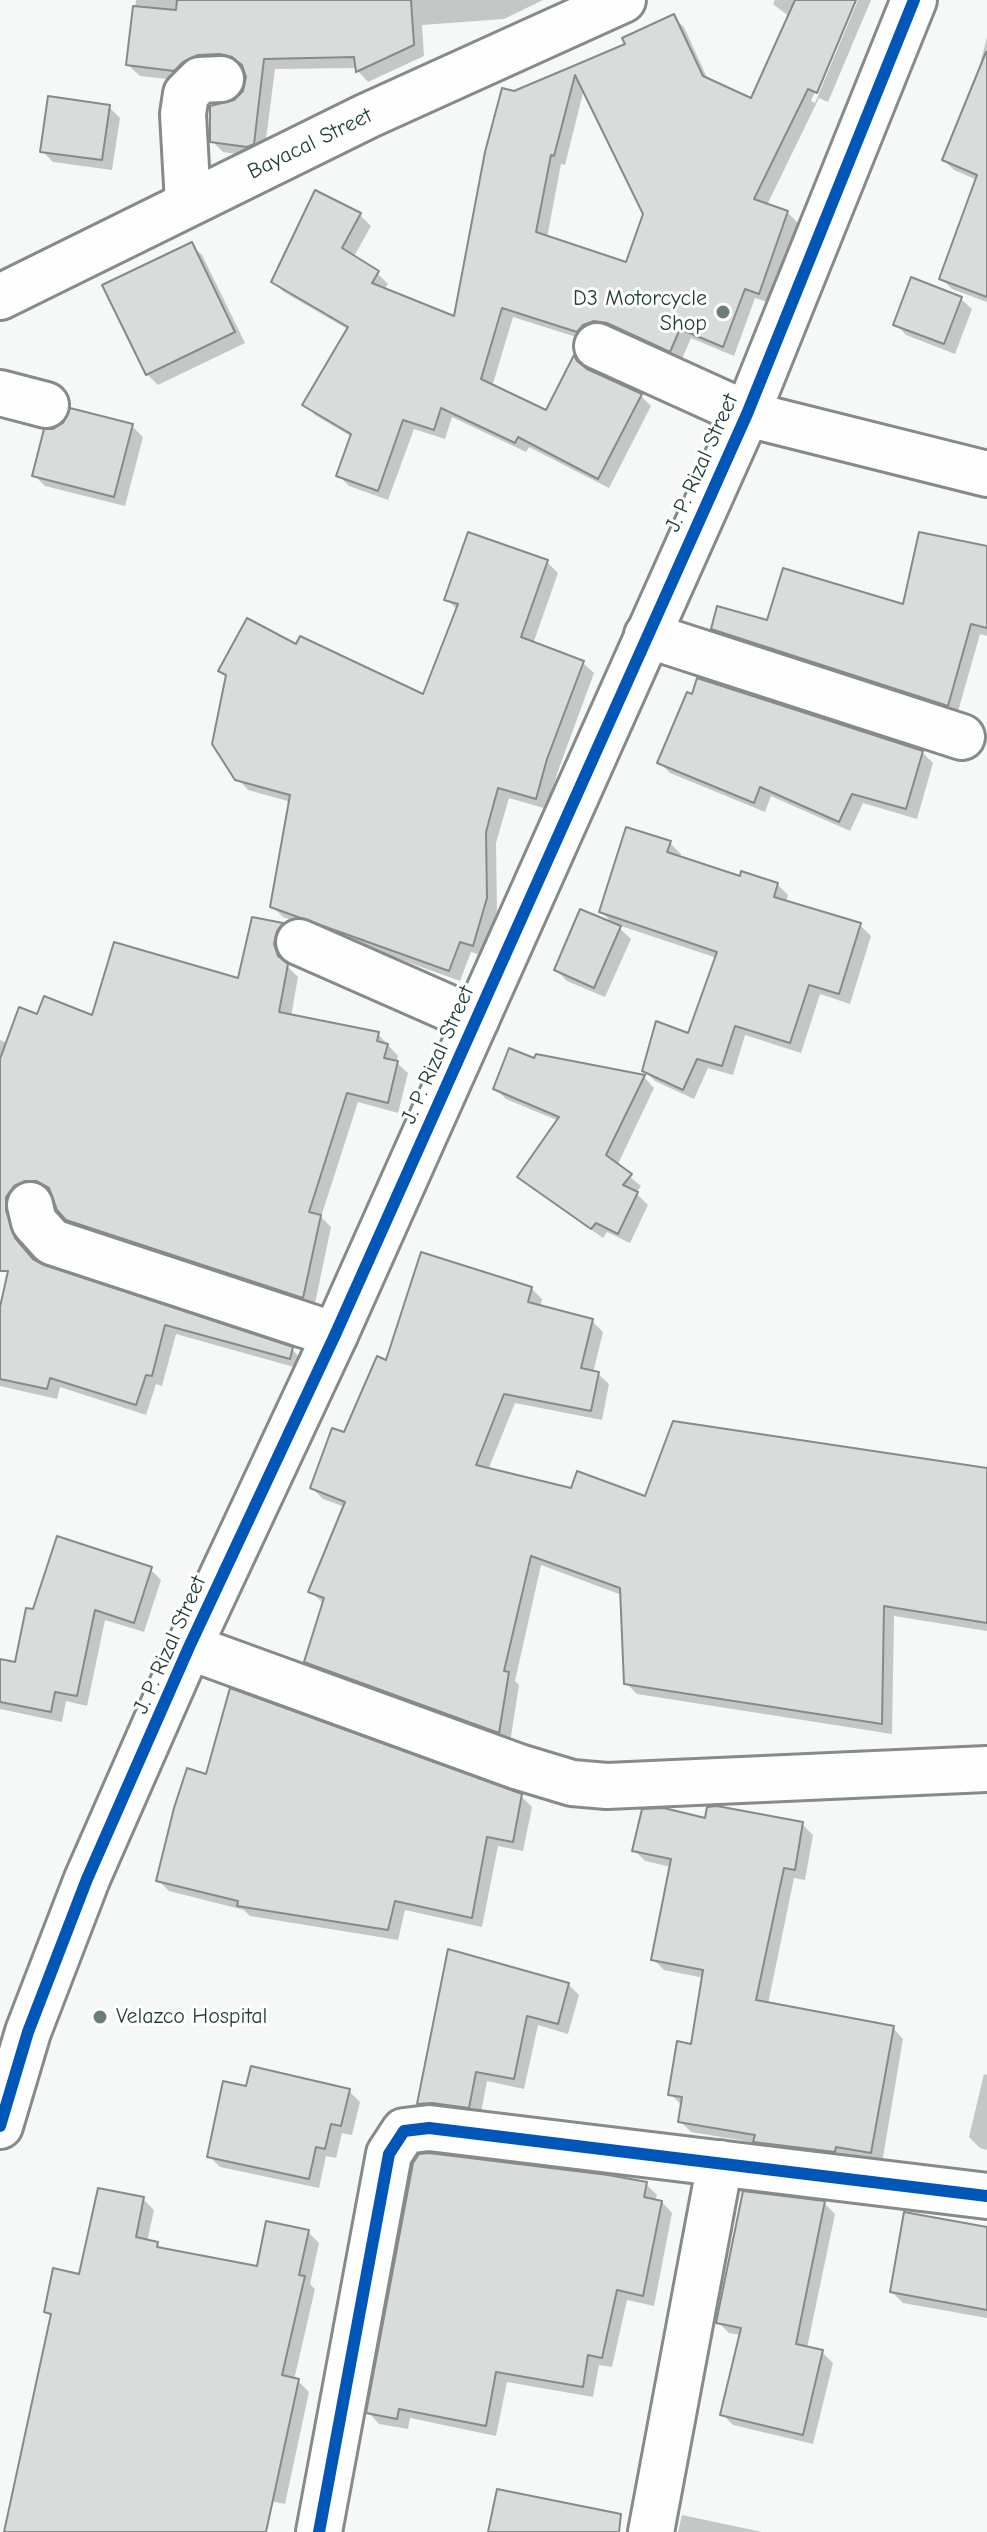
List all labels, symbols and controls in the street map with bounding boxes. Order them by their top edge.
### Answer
street label: Bayacal Street [244,103,376,185]
place label: D3 Motorcycle Shop [573,286,707,338]
marker: D3 Motorcycle Shop [714,303,732,321]
street label: J. P. Rizal Street [660,390,744,536]
street label: J. P. Rizal Street [396,982,480,1128]
street label: J. P. Rizal Street [128,1572,212,1718]
place label: Velazco Hospital [116,2004,267,2030]
marker: Velazco Hospital [91,2008,109,2026]

